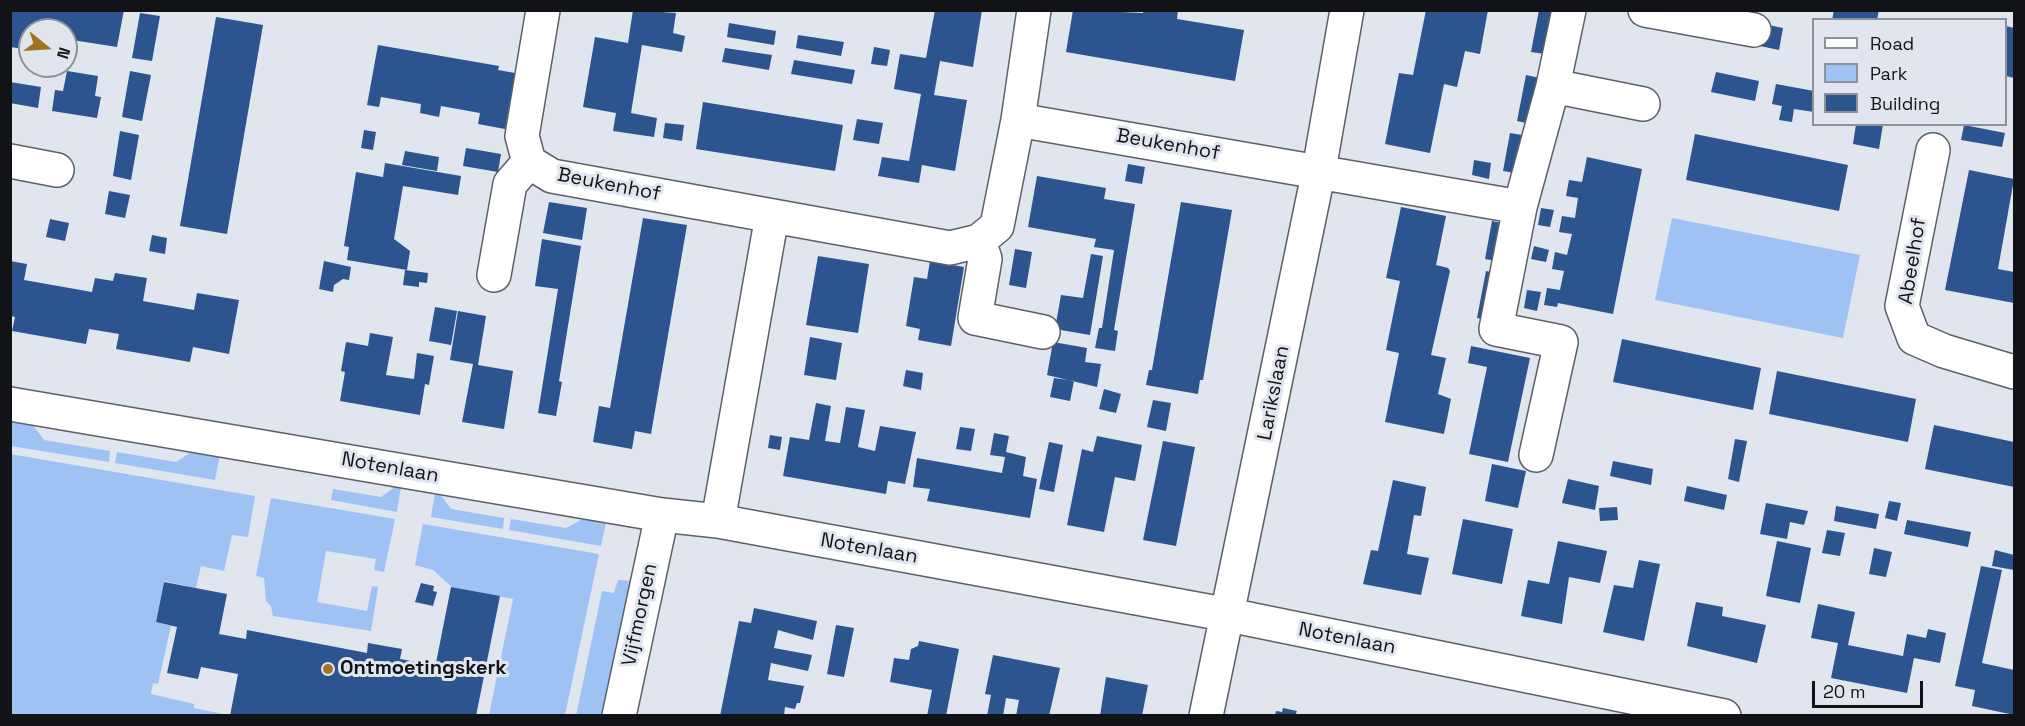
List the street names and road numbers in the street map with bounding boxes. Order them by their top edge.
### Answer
street label: Beukenhof [1114,124,1222,166]
street label: Beukenhof [555,163,663,207]
street label: Abeelhof [1894,216,1932,306]
street label: Larikslaan [1253,344,1295,442]
street label: Notenlaan [339,448,441,488]
street label: Notenlaan [818,529,920,569]
street label: Vijfmorgen [617,561,663,669]
street label: Notenlaan [1296,618,1398,660]

